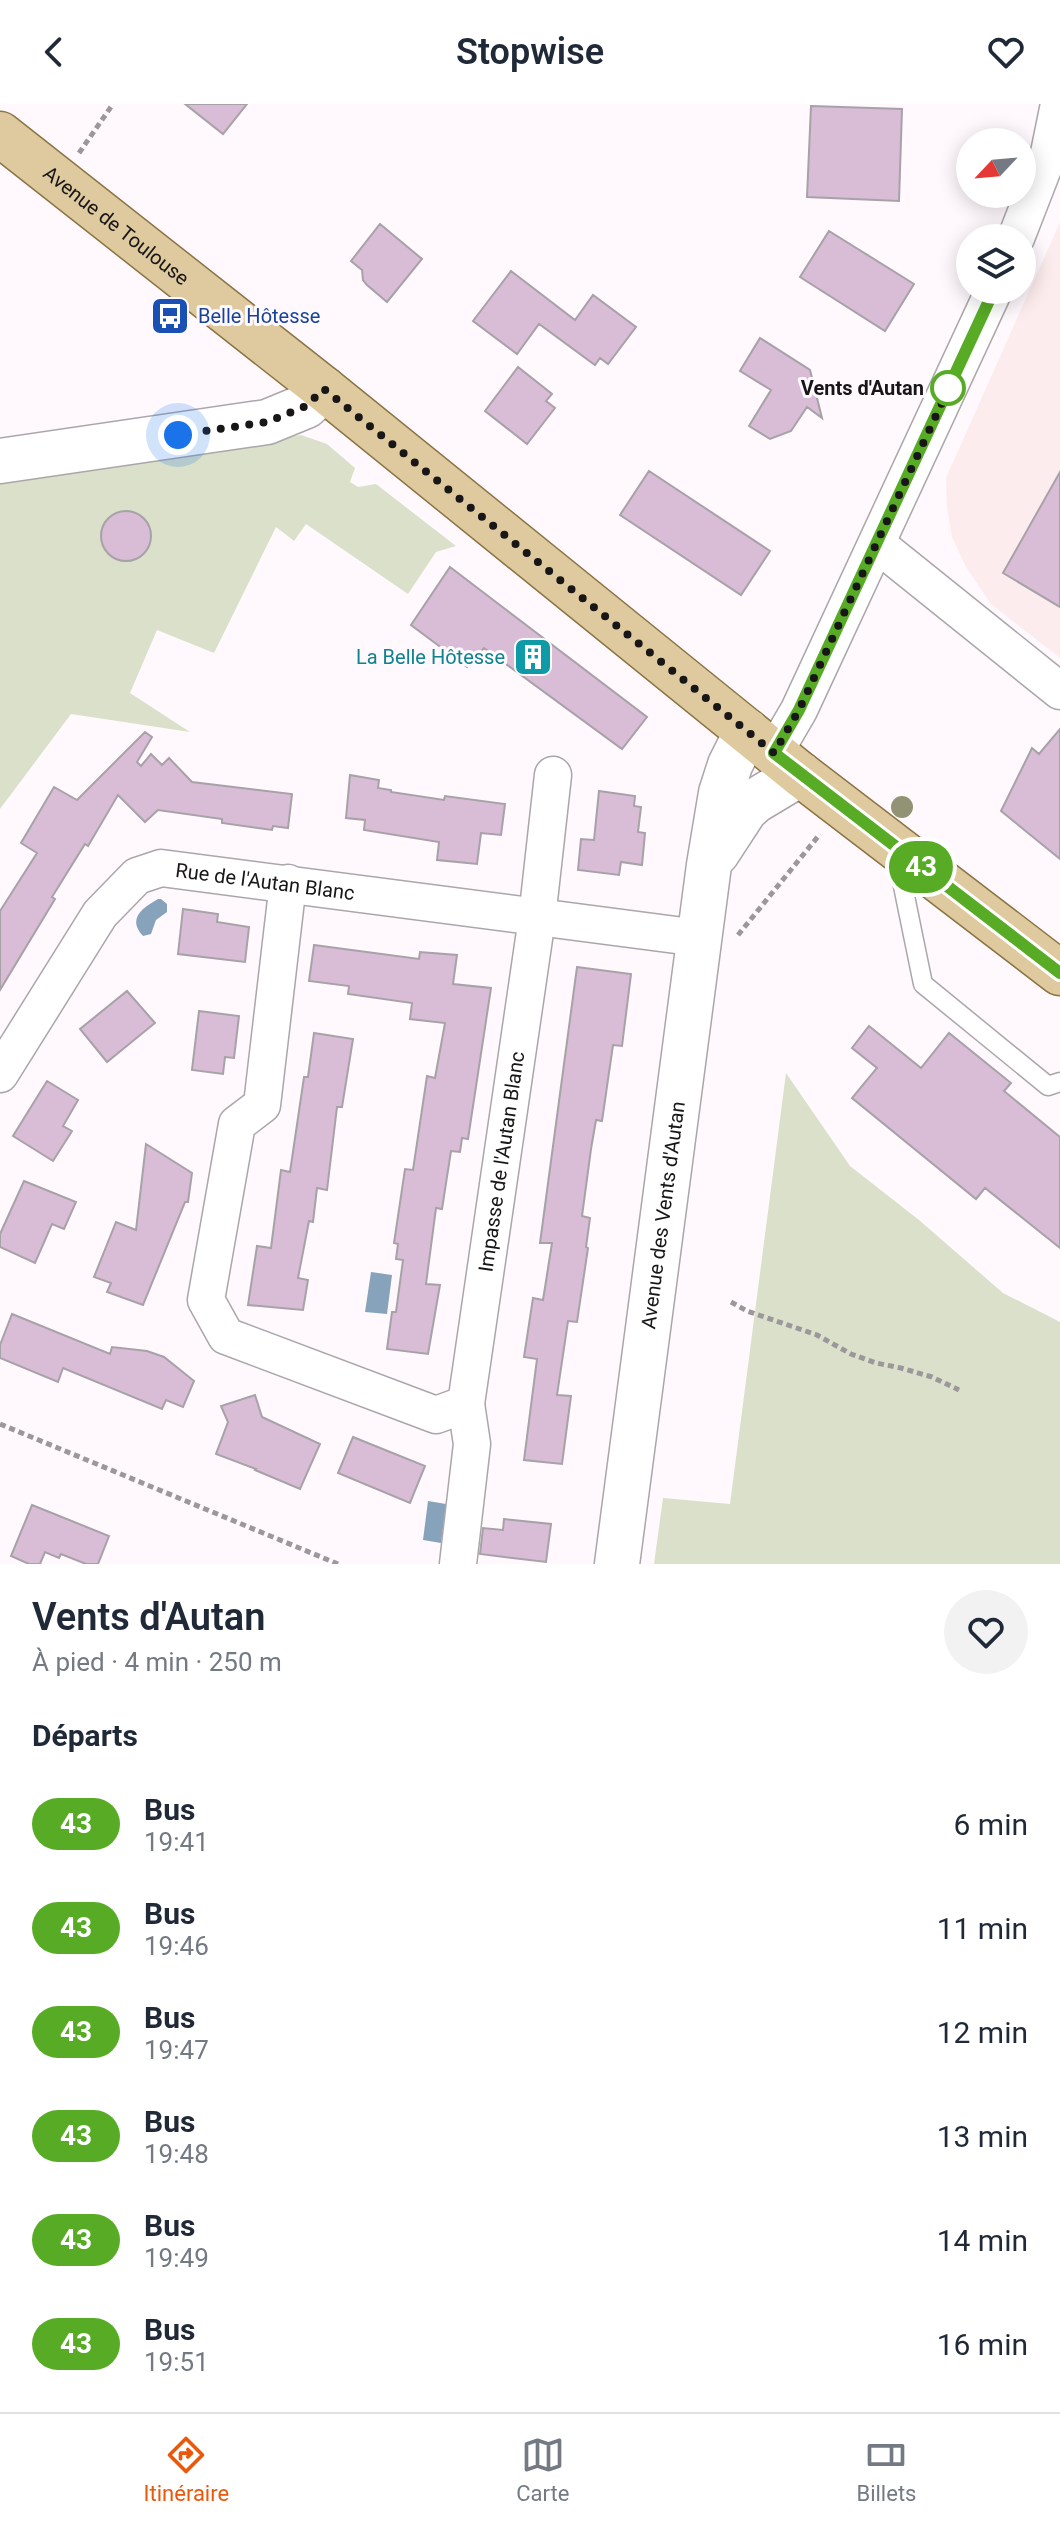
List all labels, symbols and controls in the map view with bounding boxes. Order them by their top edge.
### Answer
icon: back [32,30,76,74]
icon: heart [984,30,1028,74]
text: Stopwise [456,31,604,73]
north arrow [956,128,1036,208]
map controls [956,128,1036,304]
street label: Avenue de Toulouse [39,161,194,290]
button: layers [956,224,1036,304]
bus stop icon: Belle Hôtesse [149,295,191,337]
place label: Belle Hôtesse [198,304,320,328]
marker: Vents d'Autan [931,371,965,405]
place label: Vents d'Autan [801,376,924,400]
your location [158,415,198,455]
building icon: La Belle Hôtesse [512,636,554,678]
place label: La Belle Hôtesse [356,645,505,669]
line badge: 43 [885,841,957,893]
text: 43 [905,850,937,883]
street label: Rue de l'Autan Blanc [174,858,356,905]
street label: Impasse de l'Autan Blanc [473,1050,529,1274]
street label: Avenue des Vents d'Autan [636,1100,690,1330]
button: heart [944,1590,1028,1674]
text: Vents d'Autan [32,1595,265,1639]
text: À pied · 4 min · 250 m [32,1647,282,1677]
text: Départs [32,1718,138,1753]
text: Bus [144,1792,195,1827]
text: 43 [60,1807,92,1840]
text: 6 min [954,1807,1028,1842]
text: 19:41 [144,1827,209,1857]
text: Bus [144,1896,195,1931]
text: 43 [60,1911,92,1944]
text: 11 min [937,1911,1028,1946]
text: 19:46 [144,1931,209,1961]
text: Bus [144,2000,195,2035]
text: 43 [60,2015,92,2048]
text: 12 min [937,2015,1028,2050]
text: 19:47 [144,2035,209,2065]
text: Bus [144,2104,195,2139]
text: 43 [60,2119,92,2152]
text: 13 min [937,2119,1028,2154]
text: 19:48 [144,2139,209,2169]
text: Bus [144,2208,195,2243]
text: 43 [60,2223,92,2256]
text: 14 min [937,2223,1028,2258]
text: 19:49 [144,2243,209,2273]
text: Bus [144,2312,195,2347]
text: 43 [60,2327,92,2360]
text: 16 min [937,2327,1028,2362]
text: 19:51 [144,2347,209,2377]
tab: Itinéraire [144,2433,229,2506]
tab: Carte [516,2433,569,2506]
tab: Billets [856,2433,916,2506]

